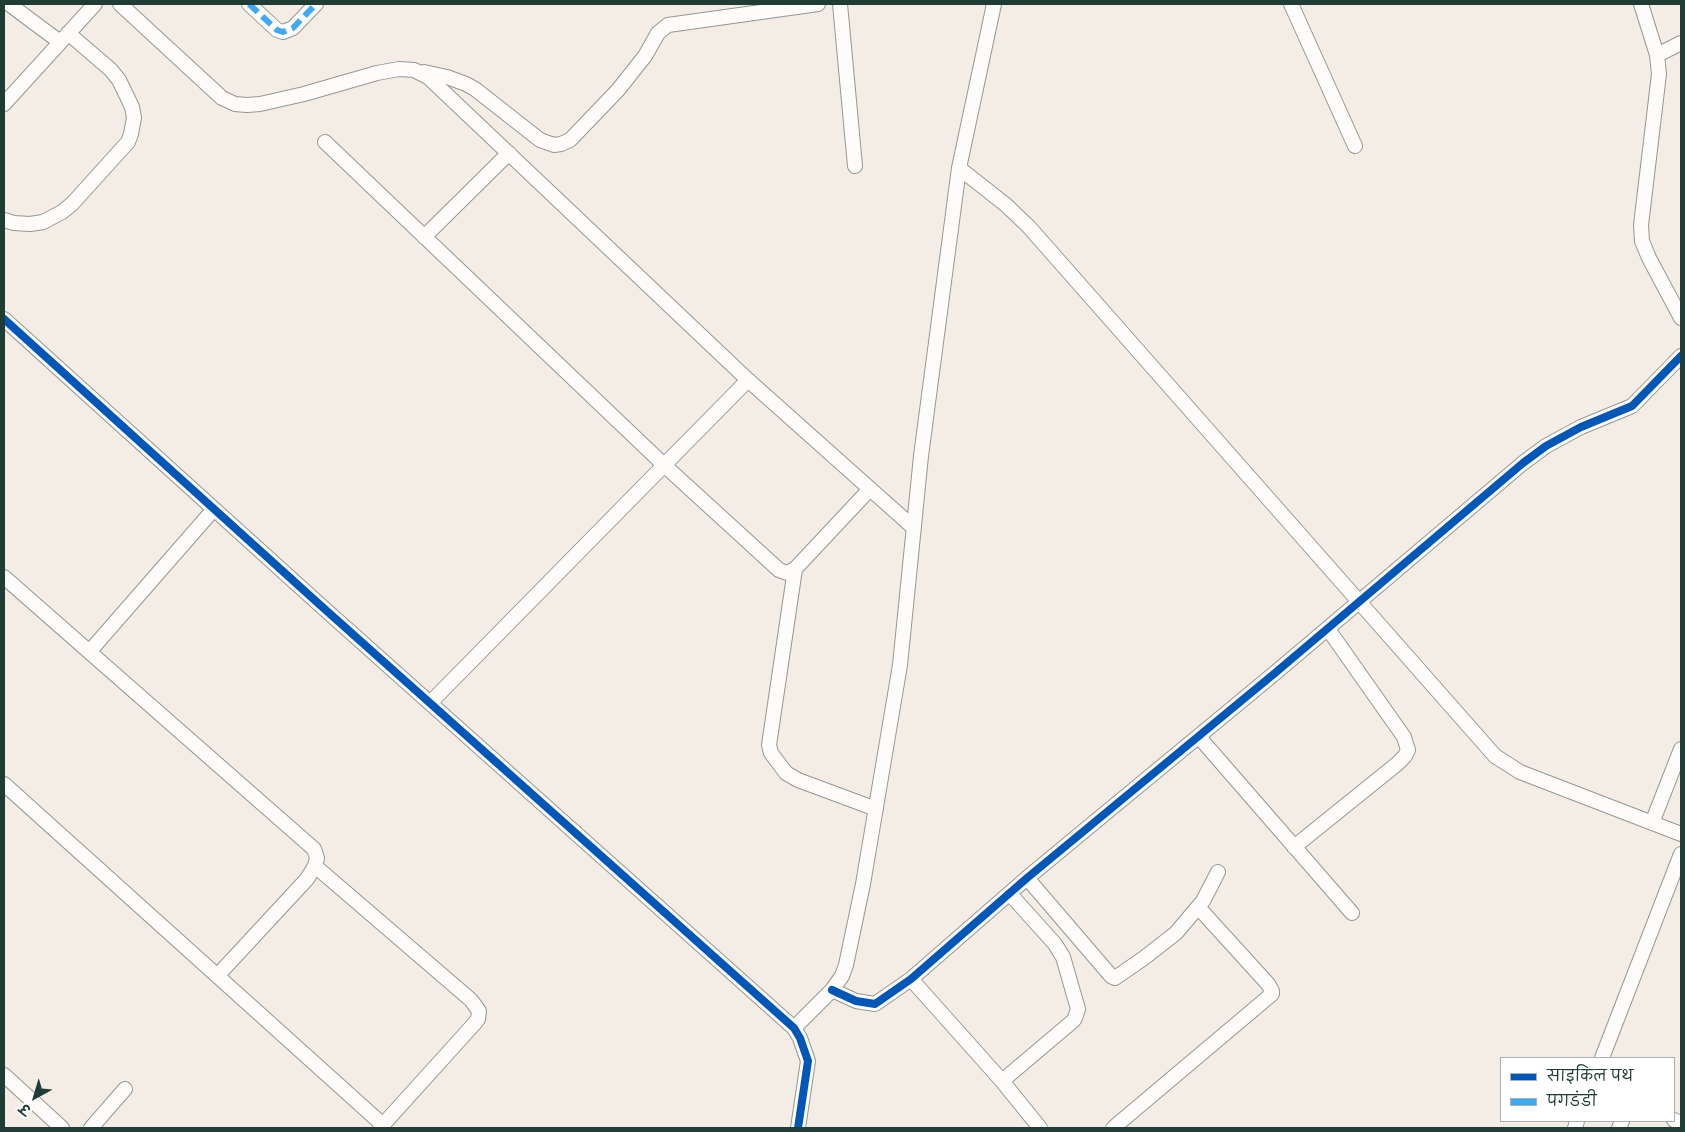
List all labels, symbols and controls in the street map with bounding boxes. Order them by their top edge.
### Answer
legend [1500,1057,1675,1122]
text: साइकिल पथ [1547,1067,1633,1086]
north arrow [10,1072,60,1122]
text: पगडंडी [1547,1092,1597,1111]
text: उ [16,1100,34,1119]

